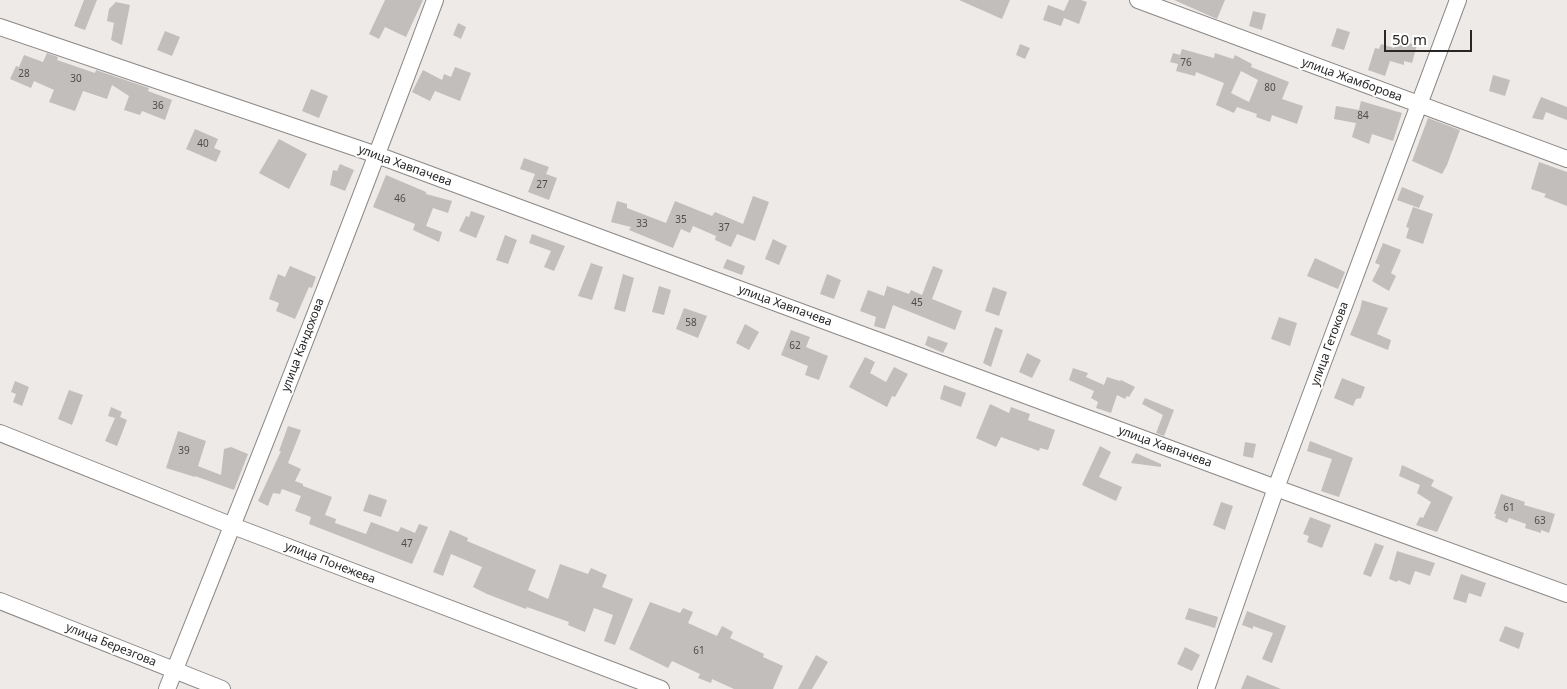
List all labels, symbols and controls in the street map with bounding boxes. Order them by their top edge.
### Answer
scale bar [1387,20,1474,52]
text: 50 m [1392,29,1427,49]
street label: улица Жамборова [1300,55,1404,105]
house number: 76 [1180,57,1192,69]
house number: 28 [18,68,30,80]
house number: 30 [70,73,82,85]
house number: 80 [1264,82,1276,94]
house number: 36 [152,100,164,112]
house number: 84 [1357,110,1369,122]
house number: 40 [197,138,209,150]
street label: улица Хавпачева [356,142,454,190]
house number: 27 [536,179,548,191]
house number: 46 [394,193,406,205]
house number: 35 [675,214,687,226]
house number: 33 [636,218,648,230]
house number: 37 [718,222,730,234]
street label: улица Хавпачева [736,282,834,330]
street label: улица Кандохова [279,296,327,394]
house number: 45 [911,297,923,309]
street label: улица Гетокова [1308,300,1352,388]
house number: 58 [685,317,697,329]
house number: 62 [789,340,801,352]
street label: улица Хавпачева [1116,423,1214,471]
house number: 39 [178,445,190,457]
house number: 61 [1503,502,1515,514]
house number: 63 [1534,515,1546,527]
house number: 47 [401,538,413,550]
street label: улица Понежева [283,539,377,587]
street label: улица Березгова [64,620,158,670]
house number: 61 [693,645,705,657]

